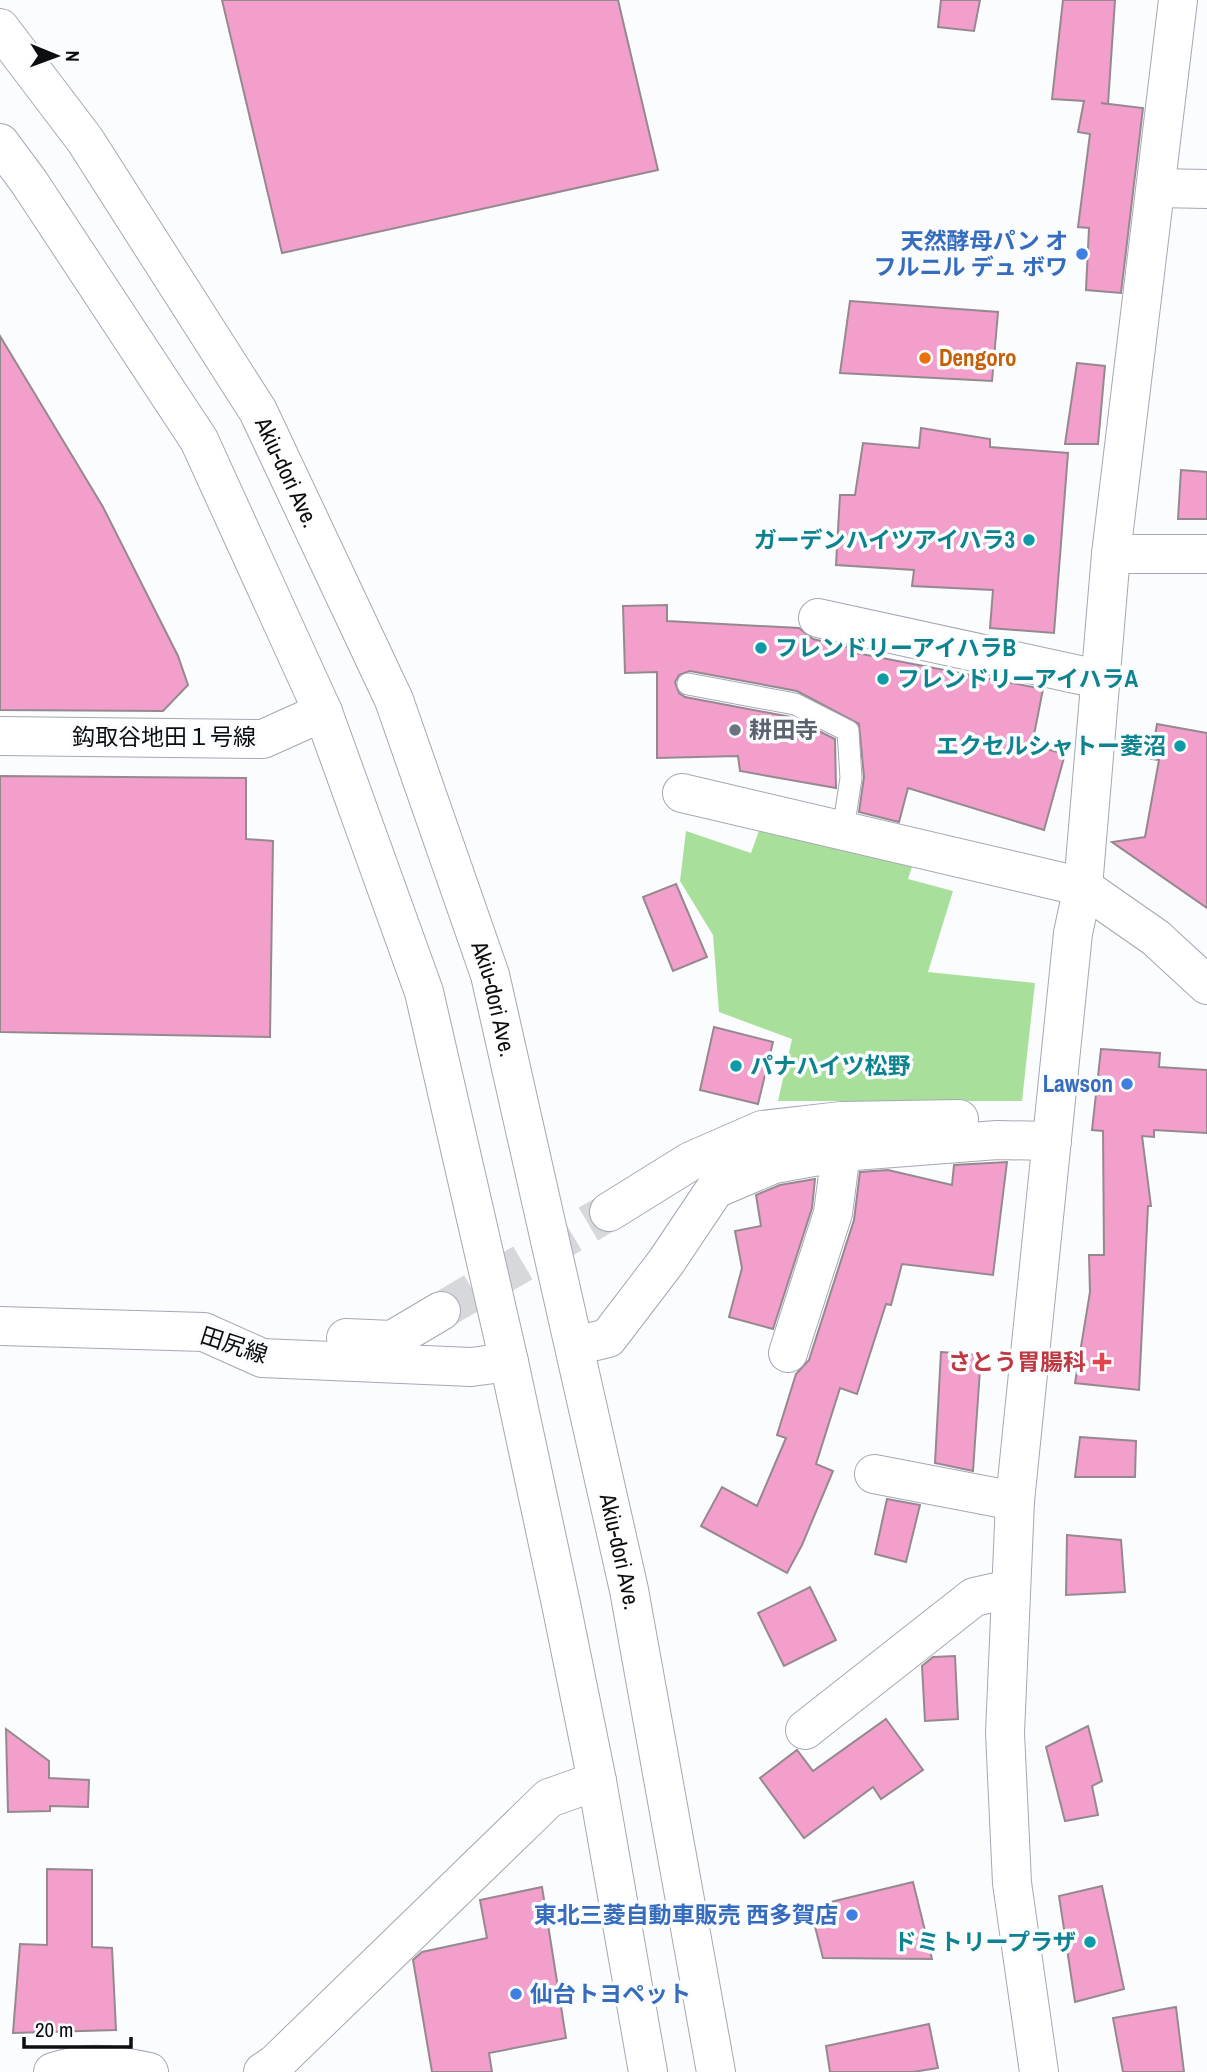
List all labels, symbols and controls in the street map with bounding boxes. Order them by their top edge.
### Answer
north arrow [21,21,91,91]
text: N [60,50,86,62]
place label: 天然酵母パン オ フルニル デュ ボワ [874,225,1068,282]
marker: 天然酵母パン オ フルニル デュ ボワ [1074,246,1090,262]
place label: Dengoro [939,342,1017,373]
marker: Dengoro [917,350,933,366]
street label: Akiu-dori Ave. [248,411,327,532]
place label: ガーデンハイツアイハラ3 [754,524,1015,555]
marker: ガーデンハイツアイハラ3 [1021,532,1037,548]
place label: フレンドリーアイハラB [775,632,1016,663]
marker: フレンドリーアイハラB [753,640,769,656]
place label: フレンドリーアイハラA [897,663,1138,694]
marker: フレンドリーアイハラA [875,671,891,687]
place label: 耕田寺 [749,714,818,745]
street label: 鈎取谷地田１号線 [72,721,256,752]
marker: 耕田寺 [727,722,743,738]
place label: エクセルシャトー菱沼 [936,730,1166,761]
marker: エクセルシャトー菱沼 [1172,738,1188,754]
street label: Akiu-dori Ave. [464,936,524,1060]
place label: パナハイツ松野 [750,1050,911,1081]
marker: パナハイツ松野 [728,1058,744,1074]
place label: Lawson [1043,1068,1113,1099]
marker: Lawson [1119,1076,1135,1092]
street label: 田尻線 [197,1319,272,1370]
place label: さとう胃腸科 [948,1346,1086,1377]
marker: さとう胃腸科 [1092,1352,1112,1372]
street label: Akiu-dori Ave. [592,1489,648,1612]
place label: 東北三菱自動車販売 西多賀店 [534,1899,838,1930]
marker: 東北三菱自動車販売 西多賀店 [844,1907,860,1923]
place label: ドミトリープラザ [893,1926,1076,1957]
marker: ドミトリープラザ [1082,1934,1098,1950]
place label: 仙台トヨペット [530,1978,691,2009]
marker: 仙台トヨペット [508,1986,524,2002]
scale bar [24,2006,131,2050]
text: 20 m [35,2015,73,2044]

